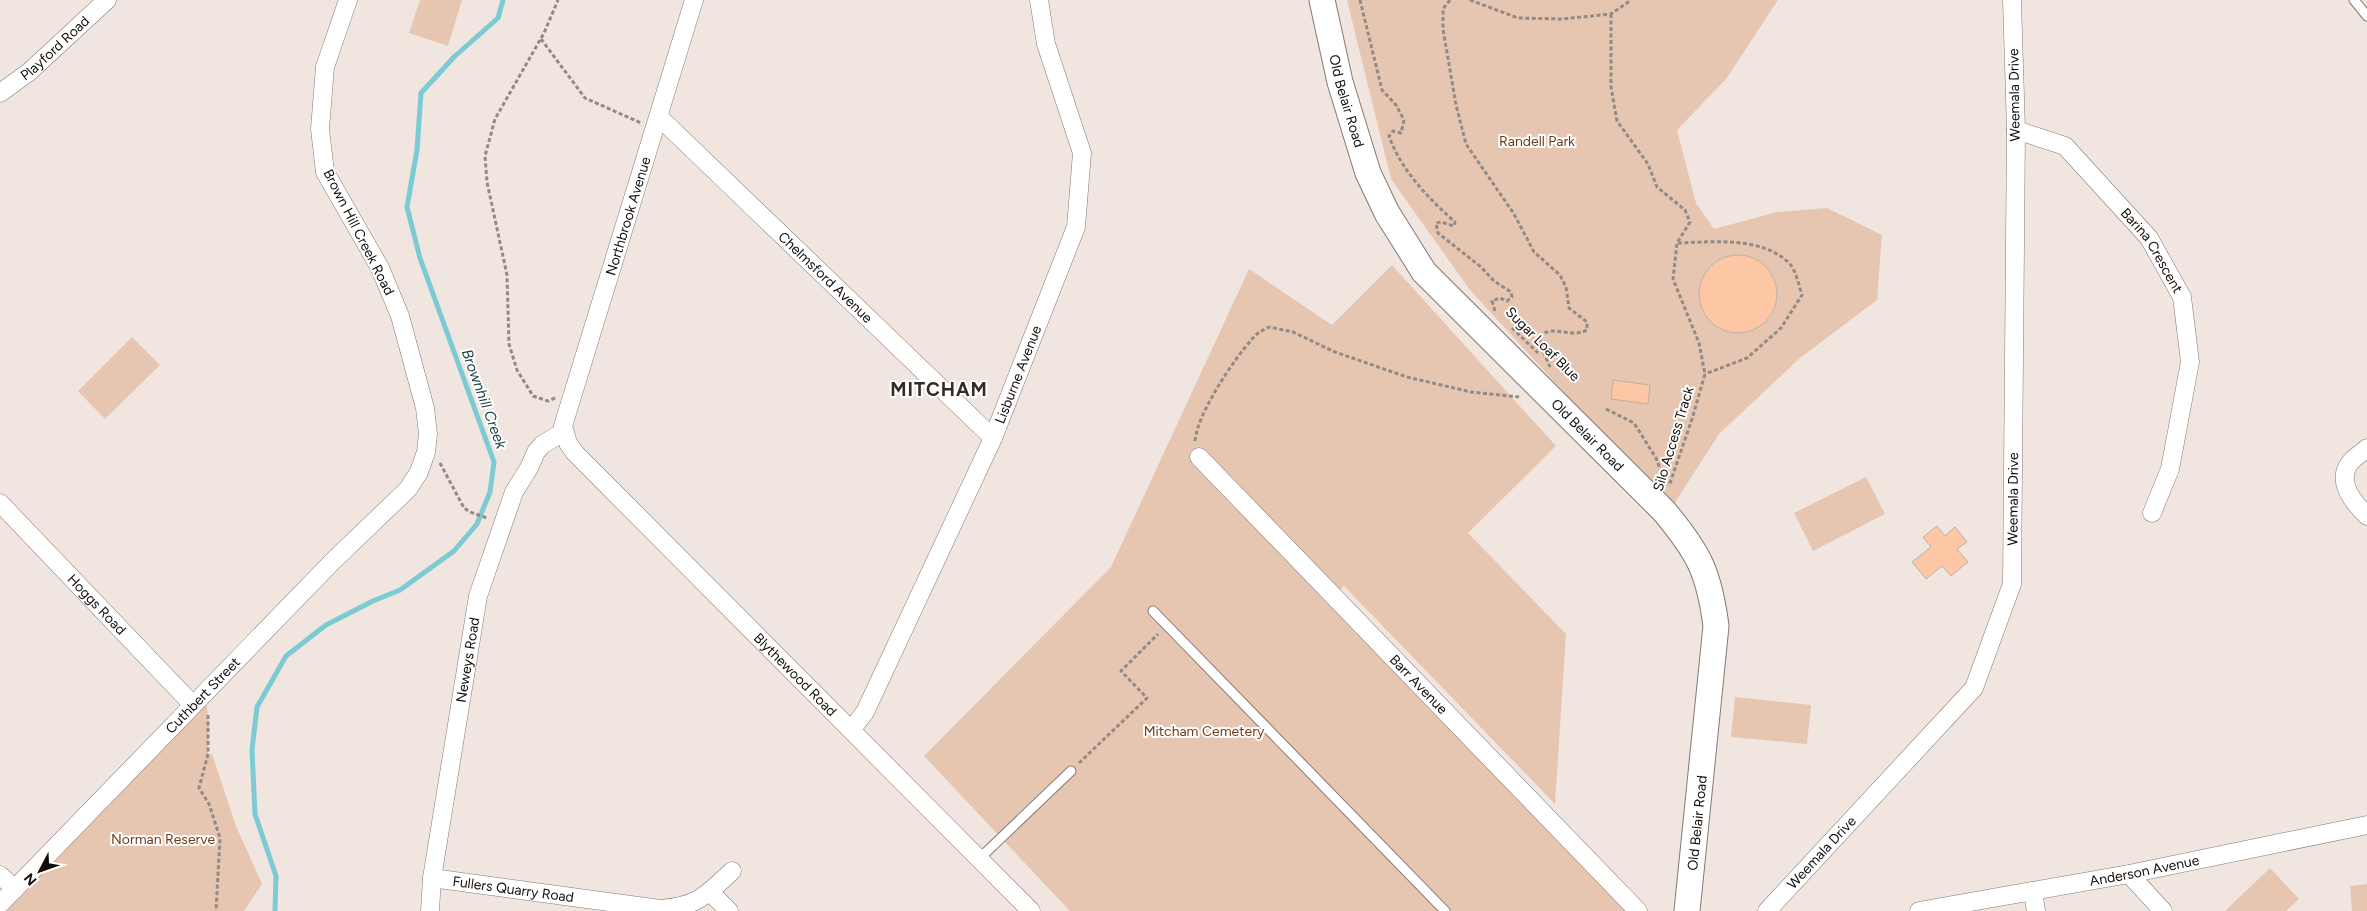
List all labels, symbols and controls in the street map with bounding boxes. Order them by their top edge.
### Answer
street label: Playford Road [17,13,93,84]
street label: Weemala Drive [2005,48,2024,142]
street label: Old Belair Road [1325,53,1368,150]
park label: Randell Park [1499,133,1575,150]
street label: Northbrook Avenue [602,154,655,278]
street label: Brown Hill Creek Road [319,166,398,298]
street label: Barina Crescent [2117,205,2186,296]
street label: Chelmsford Avenue [775,228,876,327]
street label: Sugar Loaf Blue [1502,304,1584,385]
street label: Lisburne Avenue [991,323,1046,426]
water label: Brownhill Creek [458,347,511,452]
district label: MITCHAM [890,378,988,401]
street label: Silo Access Track [1649,385,1698,494]
street label: Old Belair Road [1547,395,1627,475]
street label: Weemala Drive [2004,452,2022,546]
street label: Hoggs Road [63,571,129,638]
street label: Neweys Road [453,616,483,704]
street label: Blythewood Road [750,630,840,720]
street label: Barr Avenue [1386,651,1451,718]
street label: Cuthbert Street [162,654,244,737]
park label: Mitcham Cemetery [1144,723,1265,740]
street label: Old Belair Road [1684,775,1711,872]
street label: Weemala Drive [1784,812,1860,893]
park label: Norman Reserve [111,831,215,848]
north arrow [15,846,65,896]
street label: Anderson Avenue [2088,852,2201,890]
text: N [21,870,41,889]
street label: Fullers Quarry Road [451,873,575,906]

